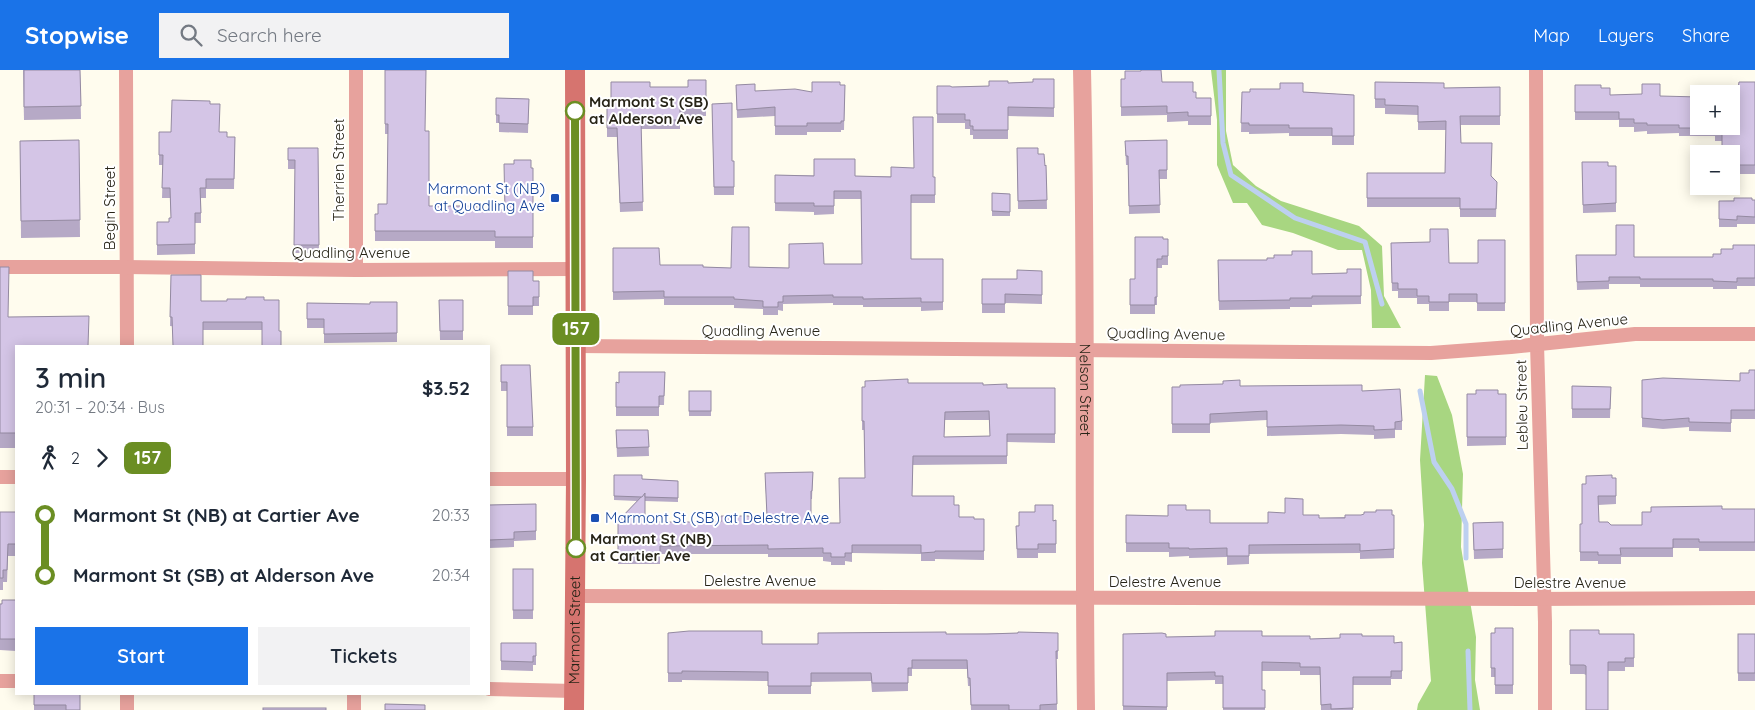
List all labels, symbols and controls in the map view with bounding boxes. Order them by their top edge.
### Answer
search box [159,13,509,58]
text: Stopwise [25,20,129,50]
icon: search [177,21,205,49]
text: Search here [217,23,322,47]
text: Map [1533,24,1570,47]
text: Layers [1598,24,1654,47]
text: Share [1682,24,1730,47]
map controls [1690,85,1740,195]
button: + [1690,85,1740,135]
place label: Marmont St (SB) at Alderson Ave [589,92,708,128]
marker: Marmont St (SB) at Alderson Ave [565,101,585,121]
street label: Therrien Street [329,118,348,222]
button: − [1690,145,1740,195]
street label: Begin Street [100,166,119,250]
place label: Marmont St (NB) at Quadling Ave [428,179,545,215]
marker: Marmont St (NB) at Quadling Ave [549,192,561,204]
street label: Quadling Avenue [292,243,410,262]
street label: Quadling Avenue [1509,309,1629,340]
line badge: 157 [547,313,605,345]
text: 157 [562,317,590,340]
street label: Quadling Avenue [702,321,820,340]
street label: Quadling Avenue [1107,323,1225,344]
street label: Nelson Street [1076,344,1095,436]
street label: Lebleu Street [1511,359,1532,451]
text: 3 min [35,360,106,395]
text: $3.52 [422,376,470,400]
text: 20:31 – 20:34 · Bus [35,397,165,417]
icon: walk [35,444,63,472]
icon: forward [88,444,116,472]
text: 157 [134,446,161,469]
text: 2 [71,448,80,468]
text: Marmont St (NB) at Cartier Ave [73,503,360,527]
text: 20:33 [432,505,470,525]
place label: Marmont St (SB) at Delestre Ave [605,508,829,527]
marker: Marmont St (SB) at Delestre Ave [589,512,601,524]
place label: Marmont St (NB) at Cartier Ave [590,529,712,565]
marker: Marmont St (NB) at Cartier Ave [566,538,586,558]
text: Marmont St (SB) at Alderson Ave [73,563,374,587]
text: 20:34 [432,565,470,585]
street label: Delestre Avenue [704,571,816,590]
street label: Delestre Avenue [1109,572,1221,591]
street label: Delestre Avenue [1514,573,1626,592]
street label: Marmont Street [564,575,584,685]
button: Start [35,627,248,685]
button: Tickets [258,627,470,685]

